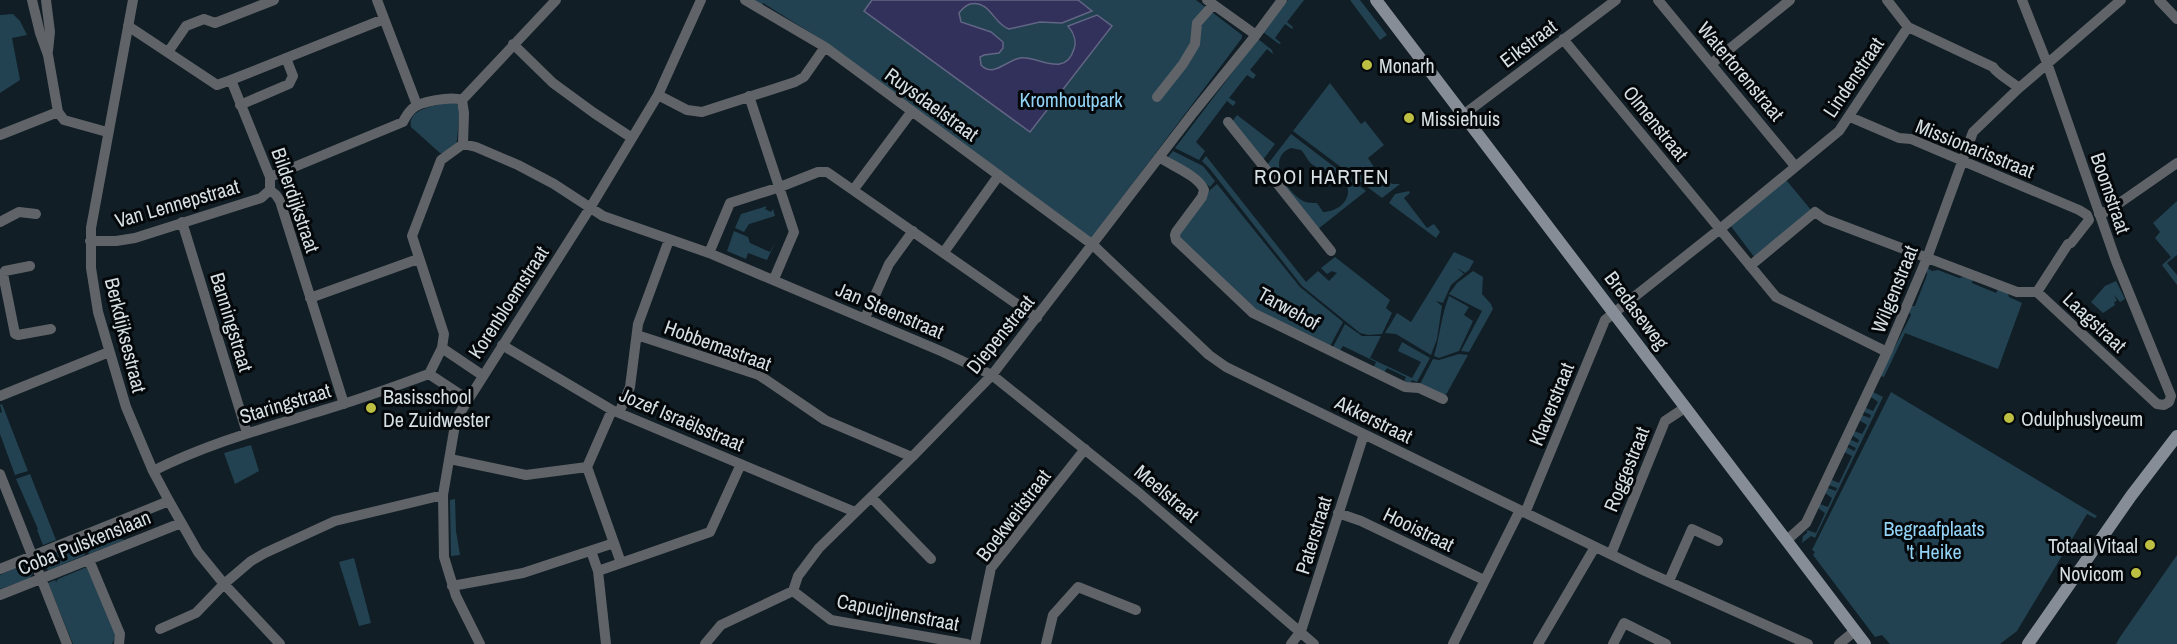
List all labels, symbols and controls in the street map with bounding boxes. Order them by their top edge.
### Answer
street label: Eikstraat [1494,12,1562,73]
street label: Watertorenstraat [1692,16,1791,127]
street label: Lindenstraat [1816,31,1890,122]
place label: Monarh [1379,52,1435,79]
marker: Monarh [1360,58,1374,72]
street label: Ruysdaelstraat [880,61,985,147]
street label: Olmenstraat [1617,80,1695,167]
park label: Kromhoutpark [1020,86,1123,113]
place label: Missiehuis [1421,105,1500,132]
marker: Missiehuis [1402,111,1416,125]
street label: Missionarisstraat [1912,112,2039,184]
street label: Bilderdijkstraat [265,144,327,257]
street label: Boomstraat [2085,149,2138,237]
district label: ROOI HARTEN [1254,162,1390,191]
street label: Van Lennepstraat [112,172,243,234]
street label: Korenbloemstraat [461,240,555,364]
street label: Wilgenstraat [1864,241,1924,337]
street label: Bredaseweg [1599,265,1675,355]
street label: Banningstraat [204,269,260,375]
street label: Berkdijksestraat [99,275,153,396]
street label: Jan Steenstraat [832,275,949,345]
street label: Tarwehof [1253,280,1325,336]
street label: Laagstraat [2057,286,2133,359]
street label: Diepenstraat [960,289,1040,379]
street label: Hobbemastraat [661,313,776,377]
street label: Klaverstraat [1522,358,1580,450]
street label: Staringstraat [236,376,334,430]
street label: Jozef Israëlsstraat [615,381,749,458]
place label: Basisschool De Zuidwester [383,383,490,433]
street label: Akkerstraat [1330,388,1418,450]
marker: Basisschool De Zuidwester [364,401,378,415]
place label: Odulphuslyceum [2021,405,2143,432]
marker: Odulphuslyceum [2002,411,2016,425]
street label: Roggestraat [1597,422,1655,515]
street label: Meelstraat [1129,458,1205,528]
street label: Boekweitstraat [970,463,1057,566]
street label: Paterstraat [1288,492,1338,577]
street label: Hooistraat [1379,500,1459,558]
street label: Coba Pulskenslaan [13,503,155,581]
park label: Begraafplaats 't Heike [1883,515,1985,565]
place label: Totaal Vitaal [2048,532,2138,559]
marker: Totaal Vitaal [2143,538,2157,552]
place label: Novicom [2059,560,2124,587]
marker: Novicom [2129,566,2143,580]
street label: Capucijnenstraat [835,587,962,637]

